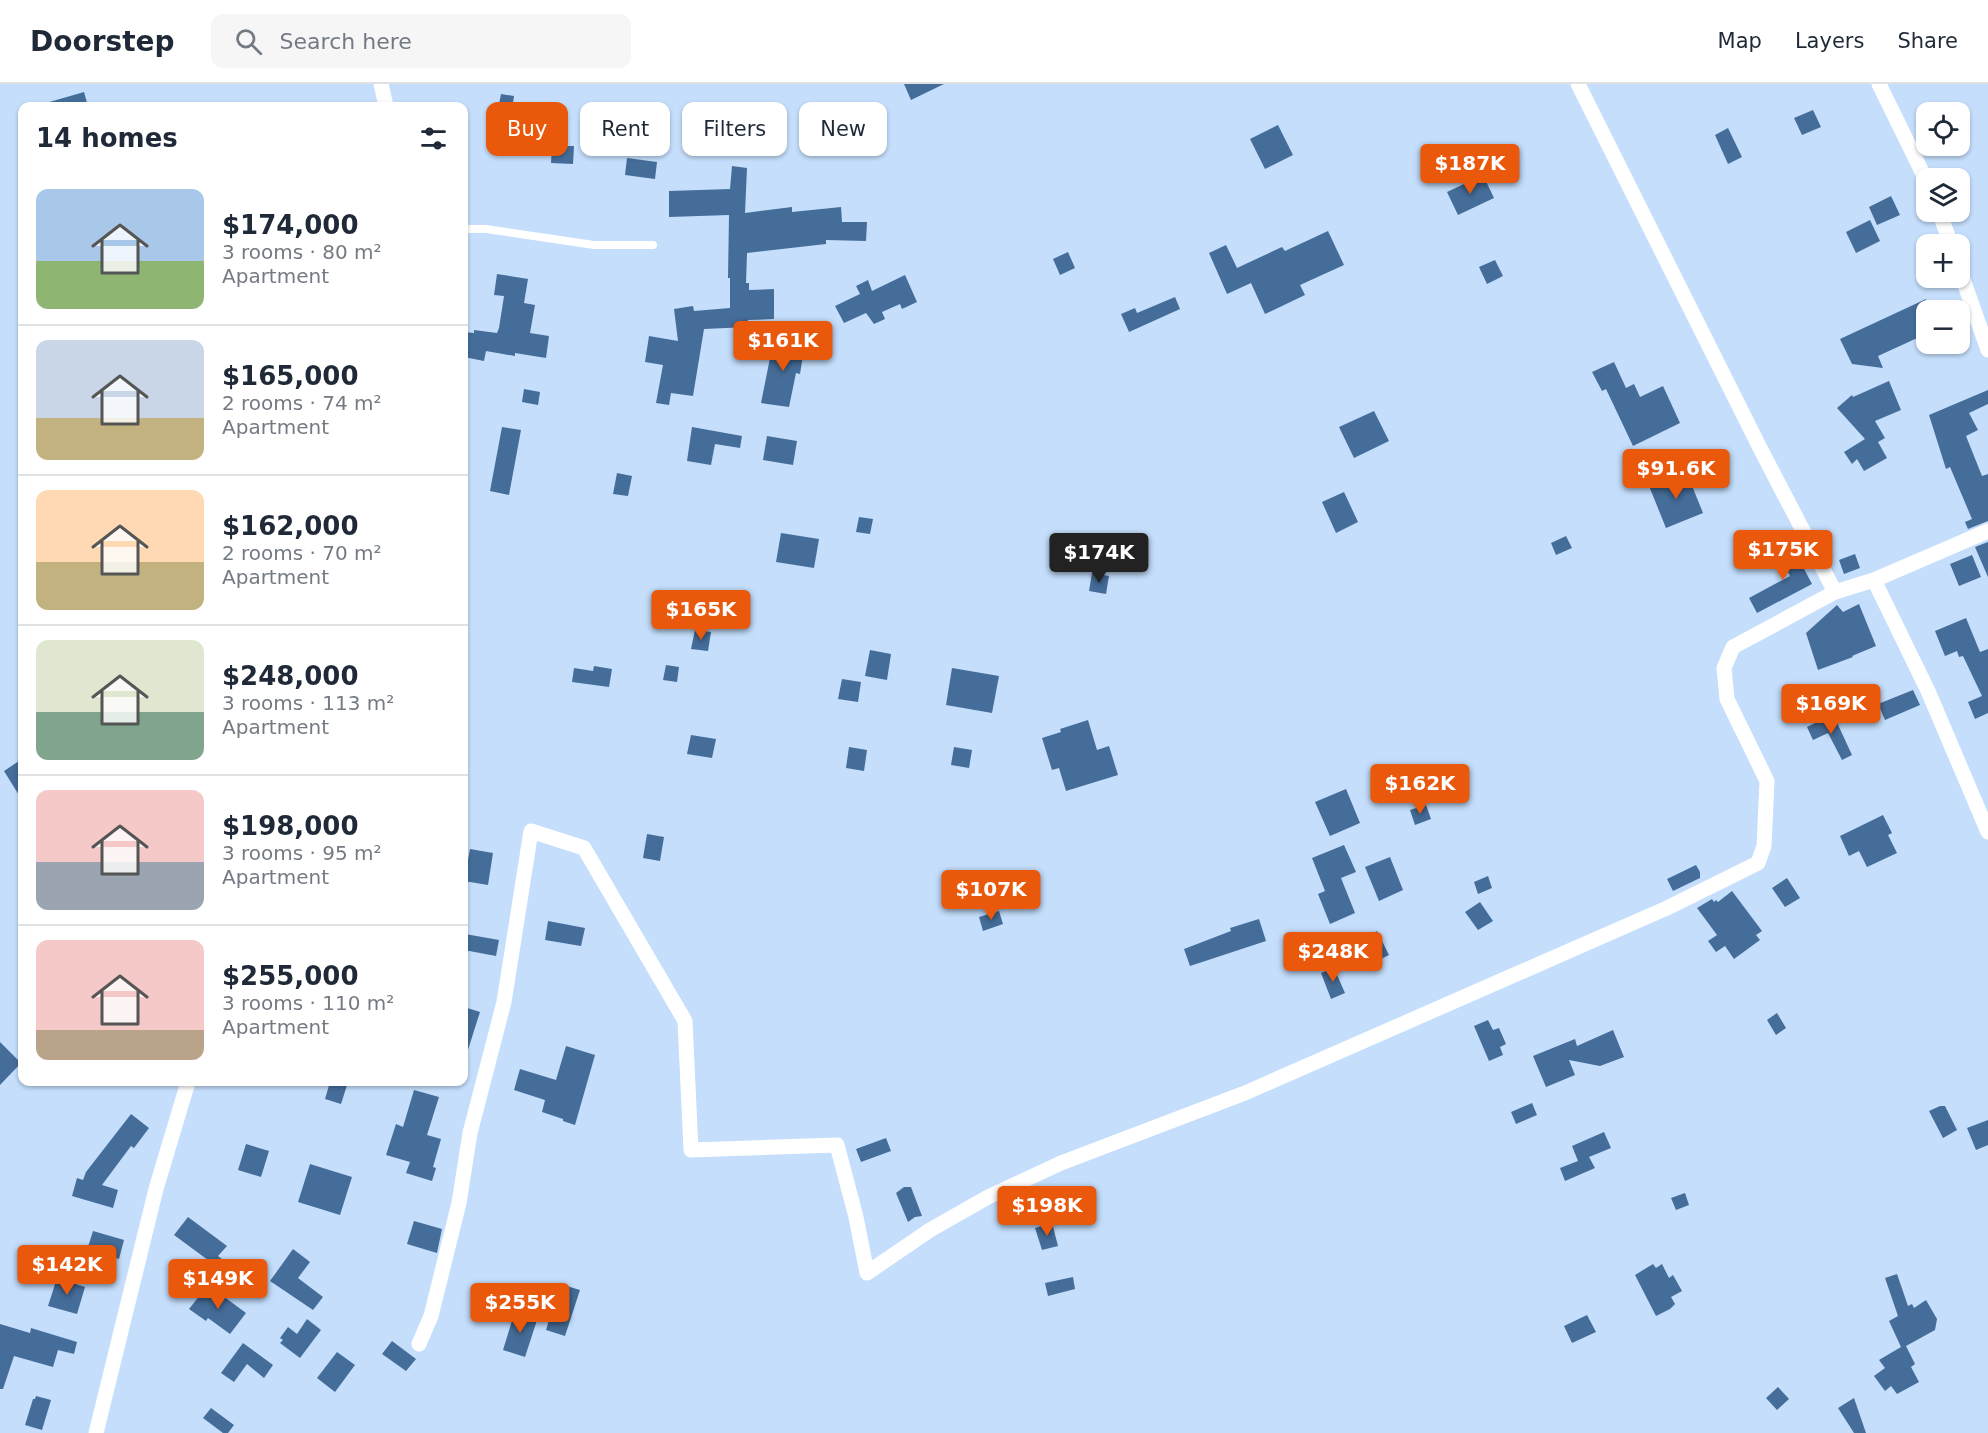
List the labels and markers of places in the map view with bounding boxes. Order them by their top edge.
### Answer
pin: $187K [1428,144,1512,195]
pin: $161K [741,321,825,372]
pin: $91.6K [1627,449,1725,500]
pin: $175K [1741,530,1825,581]
pin: $174K [1057,533,1141,584]
pin: $165K [659,590,743,641]
pin: $169K [1789,684,1873,735]
pin: $162K [1378,764,1462,815]
pin: $107K [949,870,1033,921]
pin: $248K [1291,932,1375,983]
pin: $198K [1005,1186,1089,1237]
pin: $142K [25,1245,109,1296]
pin: $149K [176,1259,260,1310]
pin: $255K [478,1283,562,1334]

